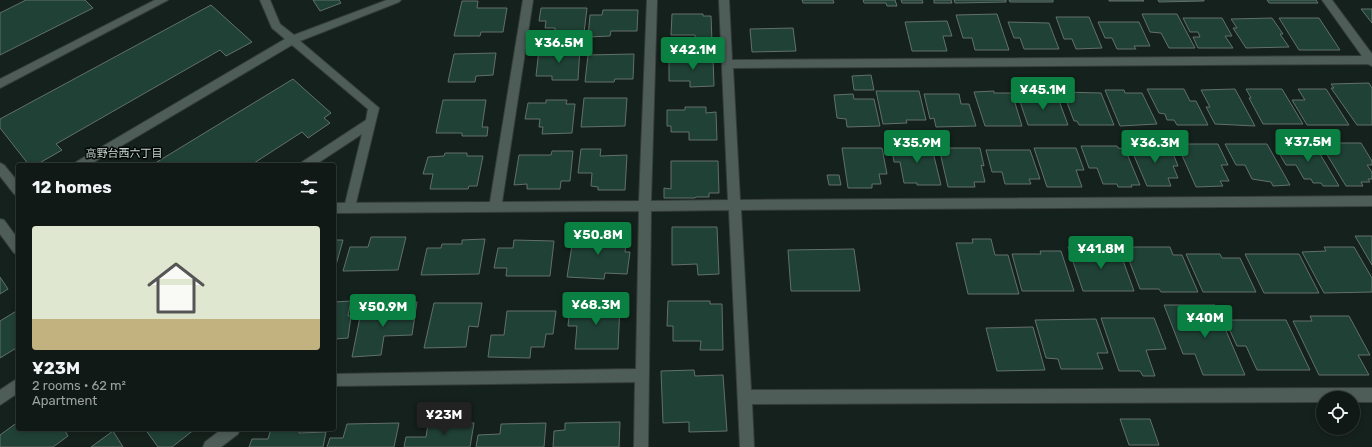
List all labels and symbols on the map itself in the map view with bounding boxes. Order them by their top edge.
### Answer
pin: ¥36.5M [526,30,592,64]
pin: ¥42.1M [660,37,726,71]
pin: ¥45.1M [1010,77,1076,111]
pin: ¥37.5M [1275,129,1341,163]
pin: ¥35.9M [884,130,950,164]
pin: ¥36.3M [1122,130,1188,164]
district label: 高野台西六丁目 [86,147,163,160]
pin: ¥50.8M [565,222,631,256]
pin: ¥41.8M [1068,236,1134,270]
pin: ¥68.3M [563,292,629,326]
pin: ¥50.9M [350,294,416,328]
pin: ¥40M [1181,305,1229,339]
pin: ¥23M [420,402,468,436]

